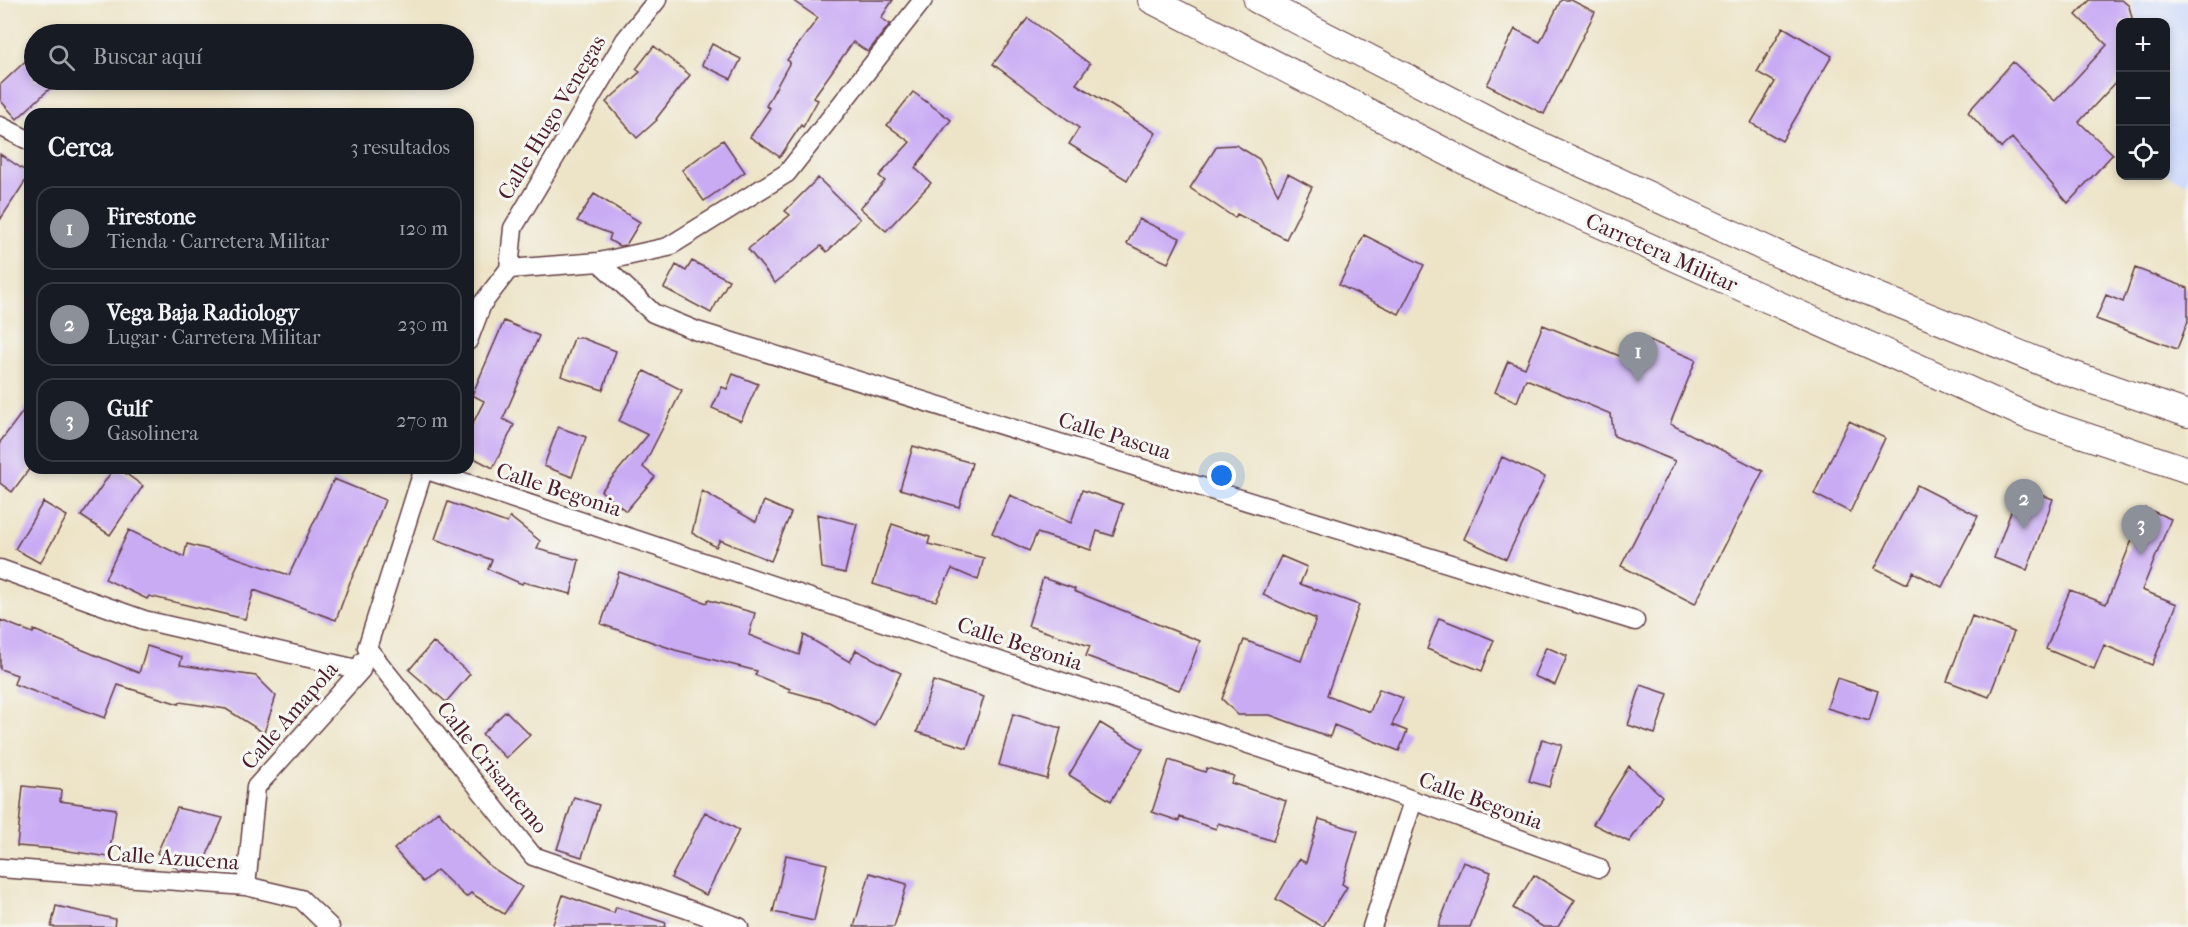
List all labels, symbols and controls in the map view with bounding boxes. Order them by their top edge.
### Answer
map controls [2116,18,2170,180]
button: + [2116,18,2170,72]
search box [24,24,474,90]
street label: Calle Hugo Venegas [492,31,611,205]
icon: search [45,41,78,74]
text: Buscar aquí [93,44,202,70]
button: − [2116,72,2170,126]
button: locate [2116,126,2170,180]
text: Cerca [48,132,113,163]
text: 3 resultados [350,136,450,159]
text: Firestone [107,204,196,230]
street label: Carretera Militar [1581,208,1742,298]
text: 1 [66,217,73,240]
text: 120 m [399,217,448,240]
text: Tienda · Carretera Militar [107,230,329,253]
text: Vega Baja Radiology [107,300,299,326]
text: 2 [64,313,75,336]
text: 230 m [398,313,448,336]
text: Lugar · Carretera Militar [107,326,320,349]
pin: 1 [1618,332,1658,382]
text: Gulf [107,396,148,422]
street label: Calle Pascua [1055,407,1175,466]
text: 3 [65,409,74,432]
text: 270 m [396,409,448,432]
text: Gasolinera [107,422,198,445]
street label: Calle Begonia [493,458,625,523]
your location [1207,461,1236,490]
pin: 2 [2004,480,2044,529]
pin: 3 [2122,506,2160,555]
street label: Calle Begonia [954,612,1086,677]
street label: Calle Amapola [236,656,344,775]
street label: Calle Crisantemo [431,696,553,839]
street label: Calle Begonia [1415,767,1547,836]
street label: Calle Azucena [106,840,241,876]

